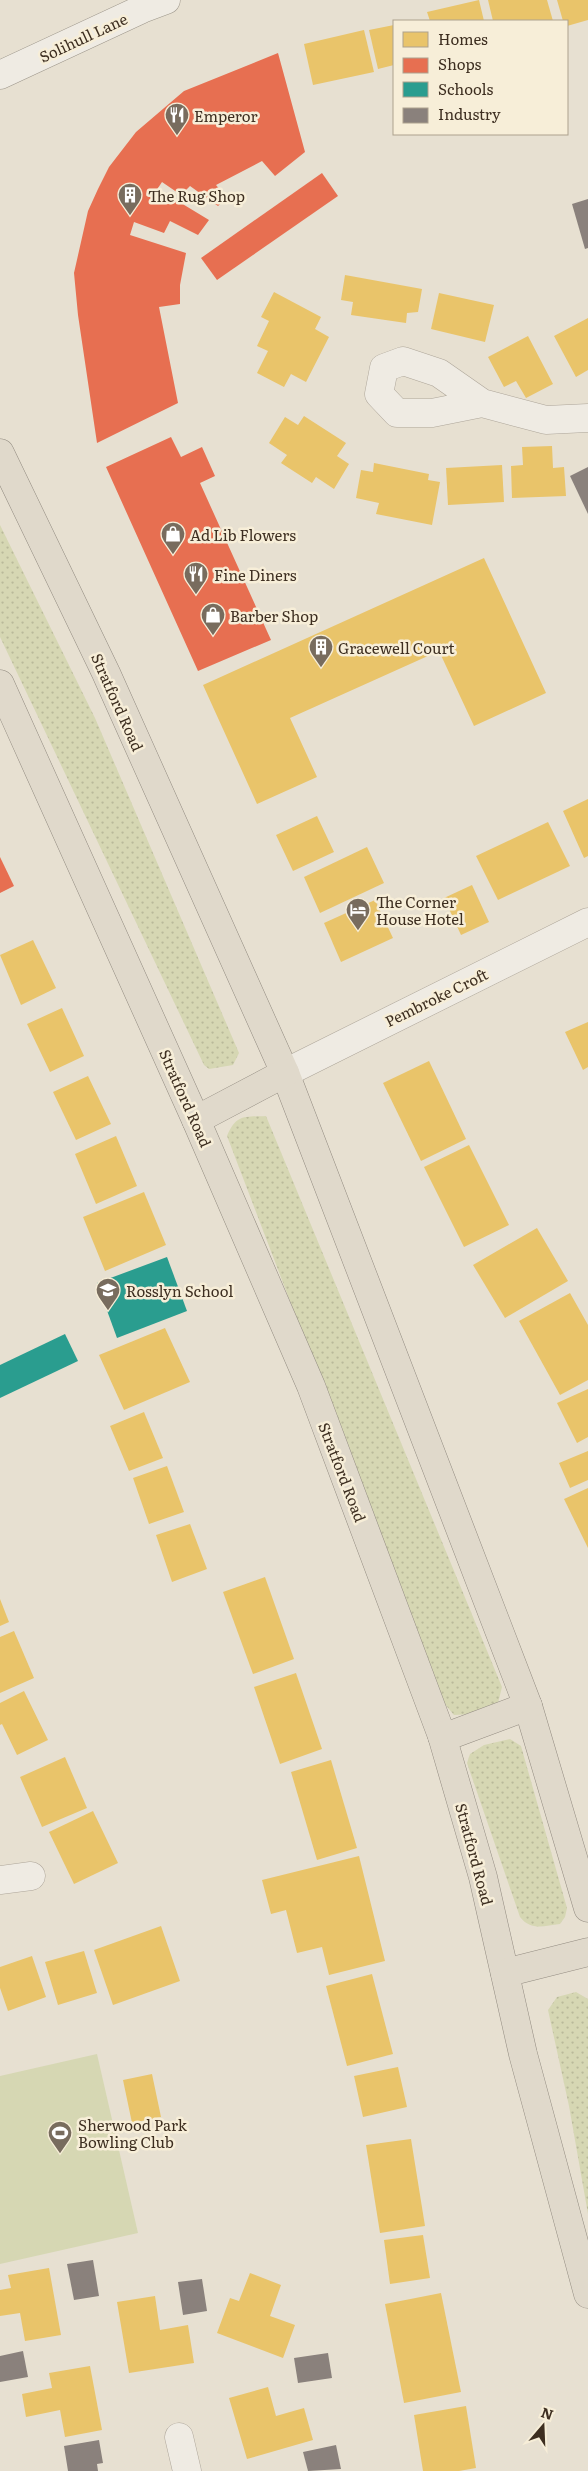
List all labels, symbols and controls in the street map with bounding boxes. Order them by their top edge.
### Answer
street label: Solihull Lane [35,6,131,67]
legend [393,20,568,135]
text: Homes [438,27,488,50]
text: Shops [438,52,481,75]
text: Schools [438,77,494,100]
restaurant icon: Emperor [164,102,190,136]
text: Industry [438,102,501,125]
place label: Emperor [194,104,258,127]
building icon: The Rug Shop [117,182,143,216]
place label: The Rug Shop [148,184,245,207]
shop icon: Ad Lib Flowers [160,521,186,555]
place label: Ad Lib Flowers [190,523,296,546]
restaurant icon: Fine Diners [183,561,209,595]
place label: Fine Diners [214,563,297,586]
shop icon: Barber Shop [200,602,226,636]
place label: Barber Shop [230,604,318,627]
building icon: Gracewell Court [308,634,334,668]
place label: Gracewell Court [338,636,455,659]
street label: Stratford Road [86,649,150,755]
place label: The Corner House Hotel [376,890,464,930]
hotel icon: The Corner House Hotel [345,897,371,931]
street label: Pembroke Croft [380,962,492,1032]
street label: Stratford Road [154,1045,218,1151]
school or university icon: Rosslyn School [95,1277,121,1311]
place label: Rosslyn School [126,1279,233,1302]
street label: Stratford Road [313,1419,373,1525]
street label: Stratford Road [450,1800,500,1908]
place label: Sherwood Park Bowling Club [78,2113,188,2153]
sports icon: Sherwood Park Bowling Club [47,2120,73,2154]
north arrow [518,2401,568,2451]
text: N [539,2401,557,2424]

